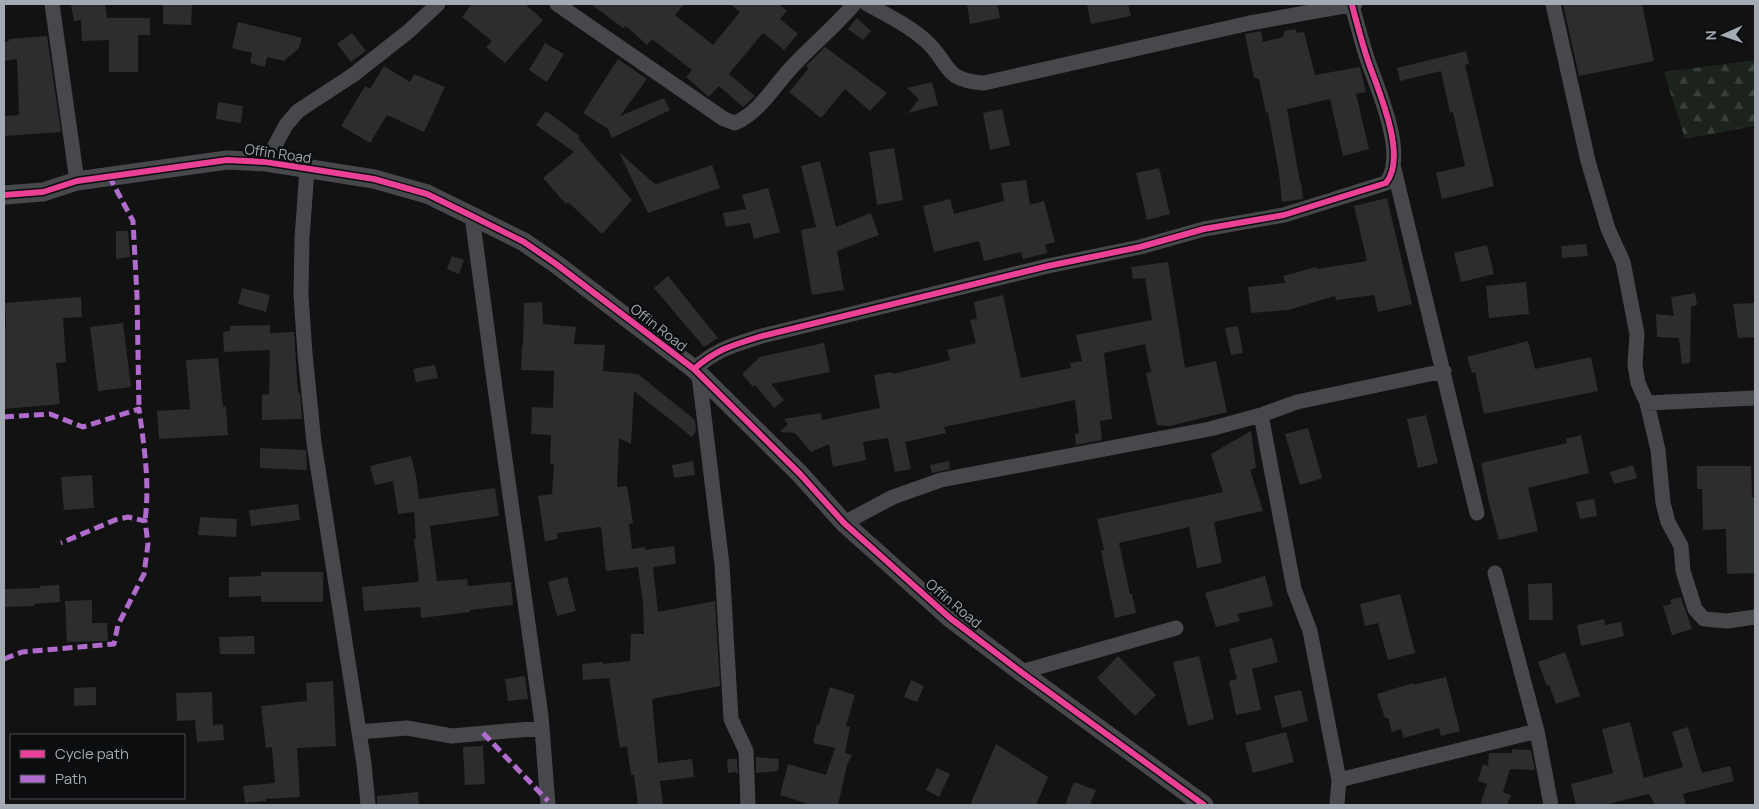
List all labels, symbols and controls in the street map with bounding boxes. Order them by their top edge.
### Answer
north arrow [1699,10,1749,60]
text: N [1701,30,1720,41]
street label: Offin Road [243,139,313,167]
street label: Offin Road [627,299,691,355]
street label: Offin Road [922,574,986,632]
legend [10,734,185,799]
text: Cycle path [55,743,129,764]
text: Path [55,768,87,789]

